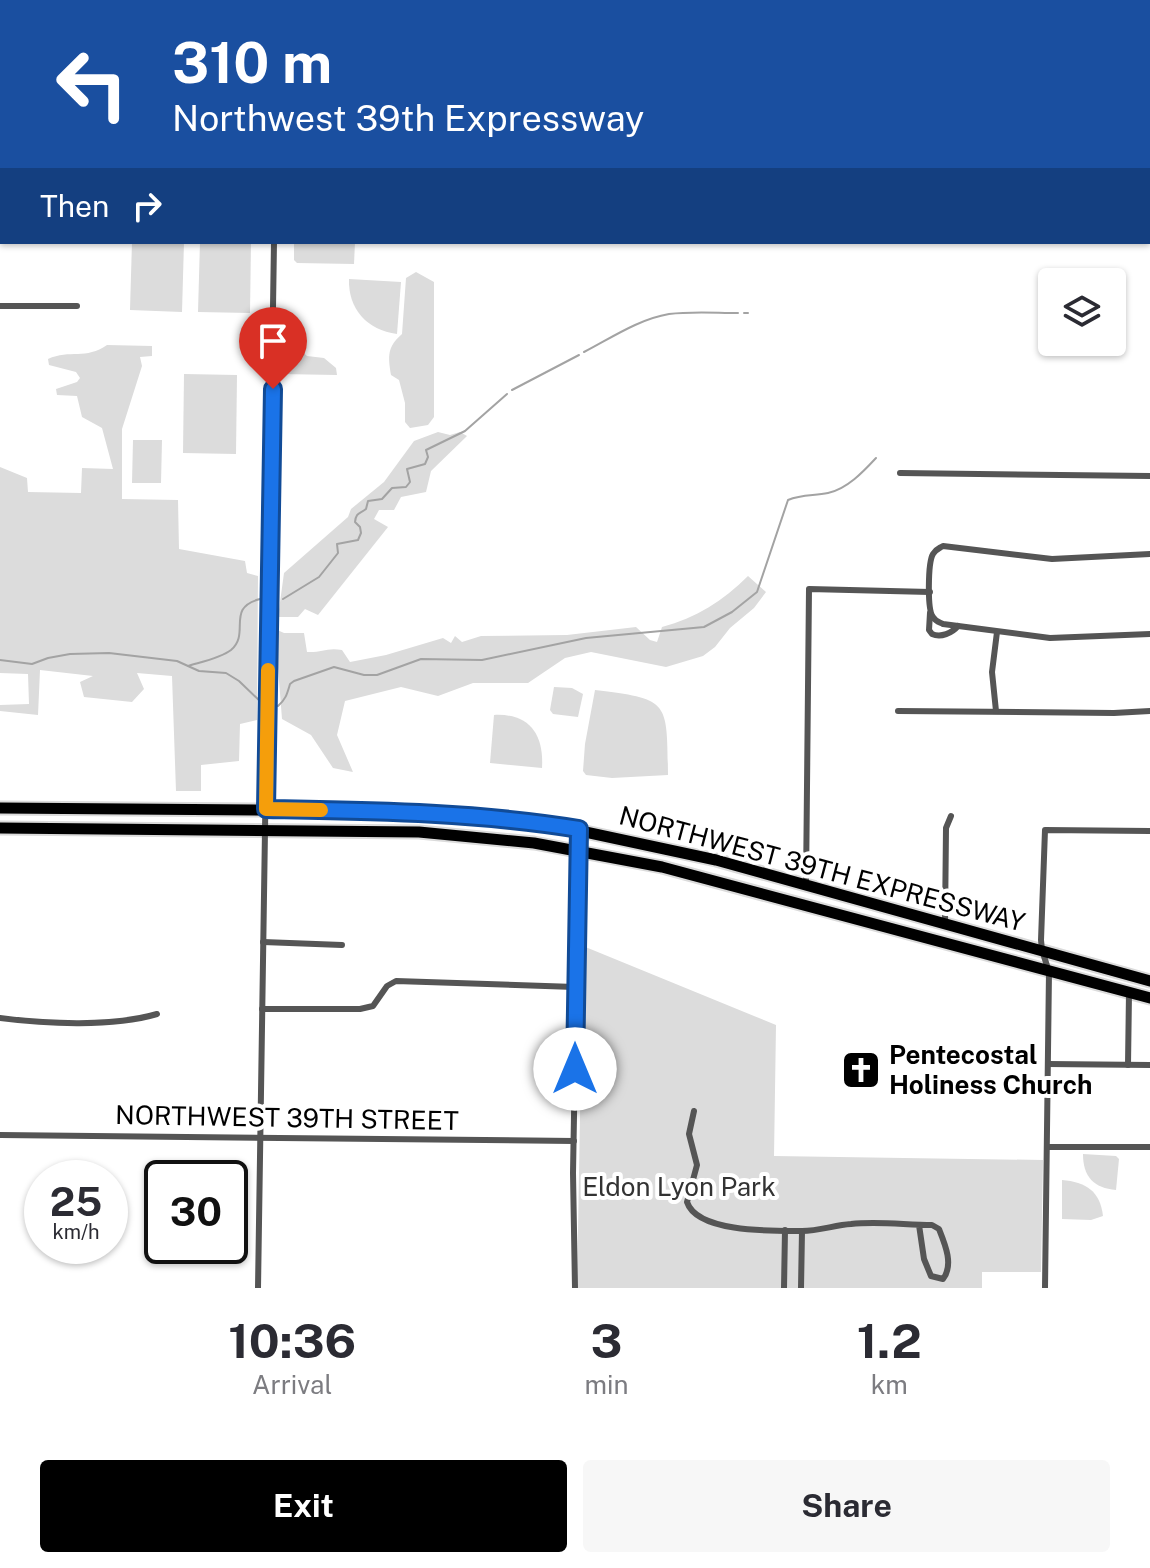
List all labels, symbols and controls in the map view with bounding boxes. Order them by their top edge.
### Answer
text: 310 m [172,30,332,96]
icon: left [40,32,144,136]
text: Northwest 39th Expressway [172,97,644,139]
icon: right [125,184,169,228]
text: Then [40,188,109,224]
map controls [1038,268,1126,356]
button: layers [1038,268,1126,356]
pin [239,307,307,389]
icon: arrive [251,319,295,363]
street label: NORTHWEST 39TH EXPRESSWAY [616,799,1029,938]
position arrow [533,1027,617,1111]
place label: Pentecostal Holiness Church [889,1039,1092,1100]
church icon: Pentecostal Holiness Church [840,1049,882,1091]
street label: NORTHWEST 39TH STREET [115,1099,459,1136]
speed limit sign: 30 [144,1160,248,1264]
park label: Eldon Lyon Park [582,1171,776,1202]
text: 25 [50,1178,102,1225]
text: km/h [52,1220,100,1244]
text: 10:36 [228,1312,356,1369]
text: 3 [591,1312,622,1369]
text: 1.2 [857,1312,922,1369]
text: Arrival [252,1369,332,1400]
text: min [584,1369,629,1400]
text: km [871,1369,908,1400]
button: Exit [40,1460,567,1552]
button: Share [583,1460,1110,1552]

